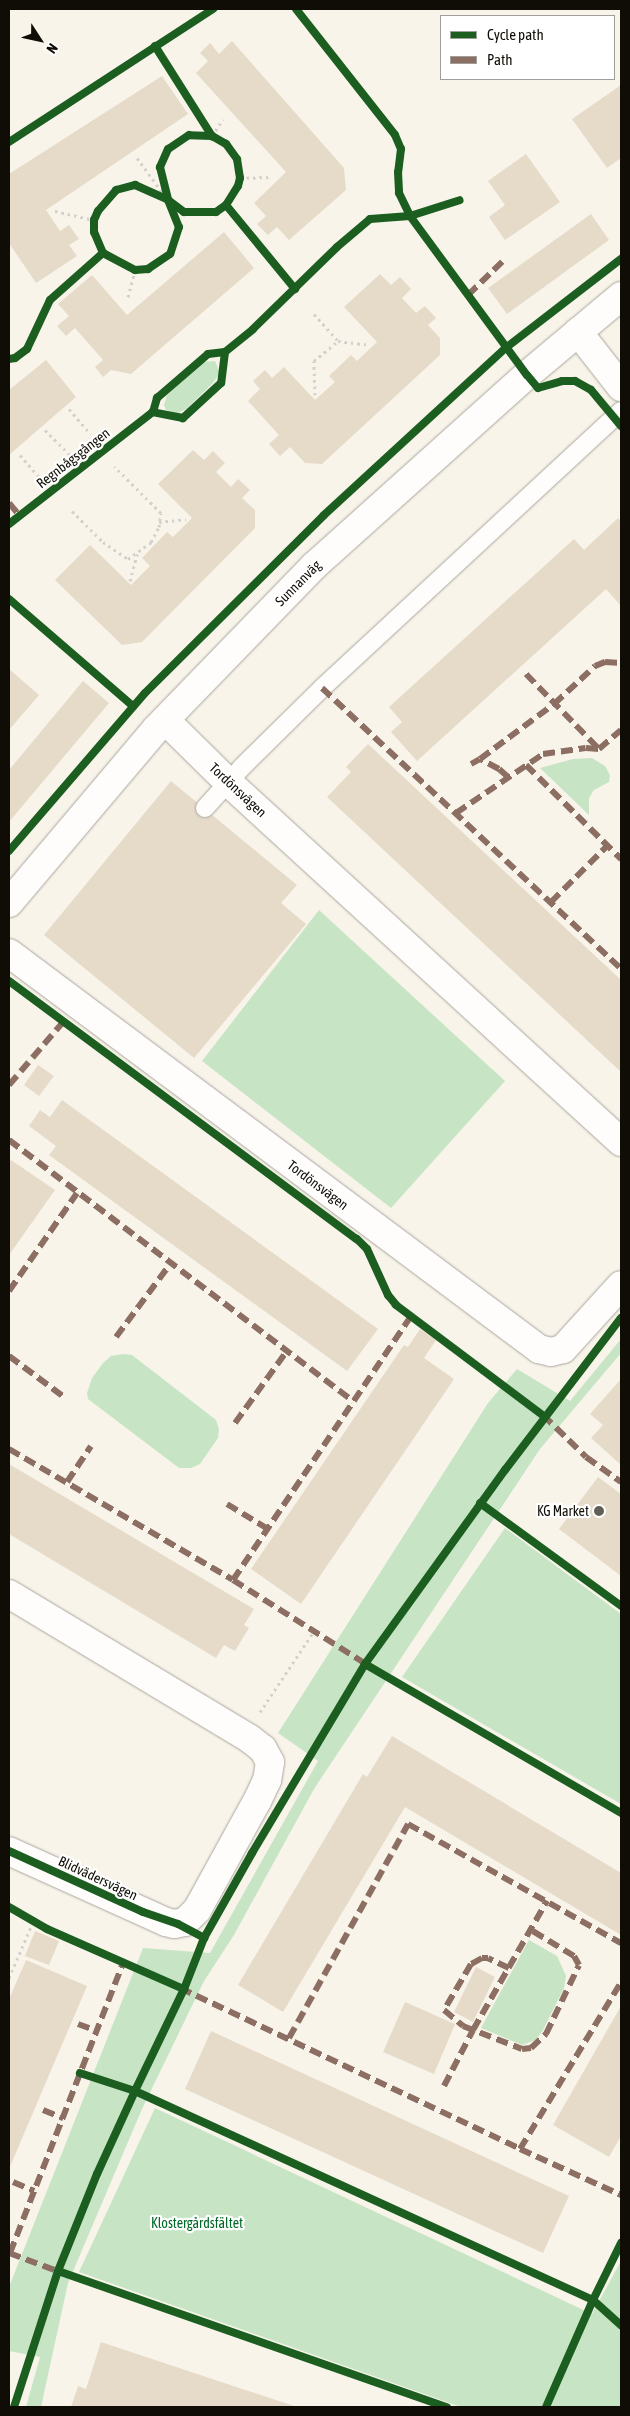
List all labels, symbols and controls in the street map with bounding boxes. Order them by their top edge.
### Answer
north arrow [15,15,65,65]
legend [440,15,615,80]
text: Cycle path [487,26,544,43]
text: N [43,41,61,57]
text: Path [487,51,513,68]
street label: Regnbågsgången [33,424,113,492]
street label: Sunnanväg [272,557,324,609]
street label: Tordönsvägen [206,759,270,821]
street label: Tordönsvägen [284,1157,352,1213]
place label: KG Market [537,1503,589,1519]
marker: KG Market [593,1505,605,1517]
street label: Blidvädersvägen [56,1852,140,1904]
park label: Klostergårdsfältet [151,2215,243,2231]

